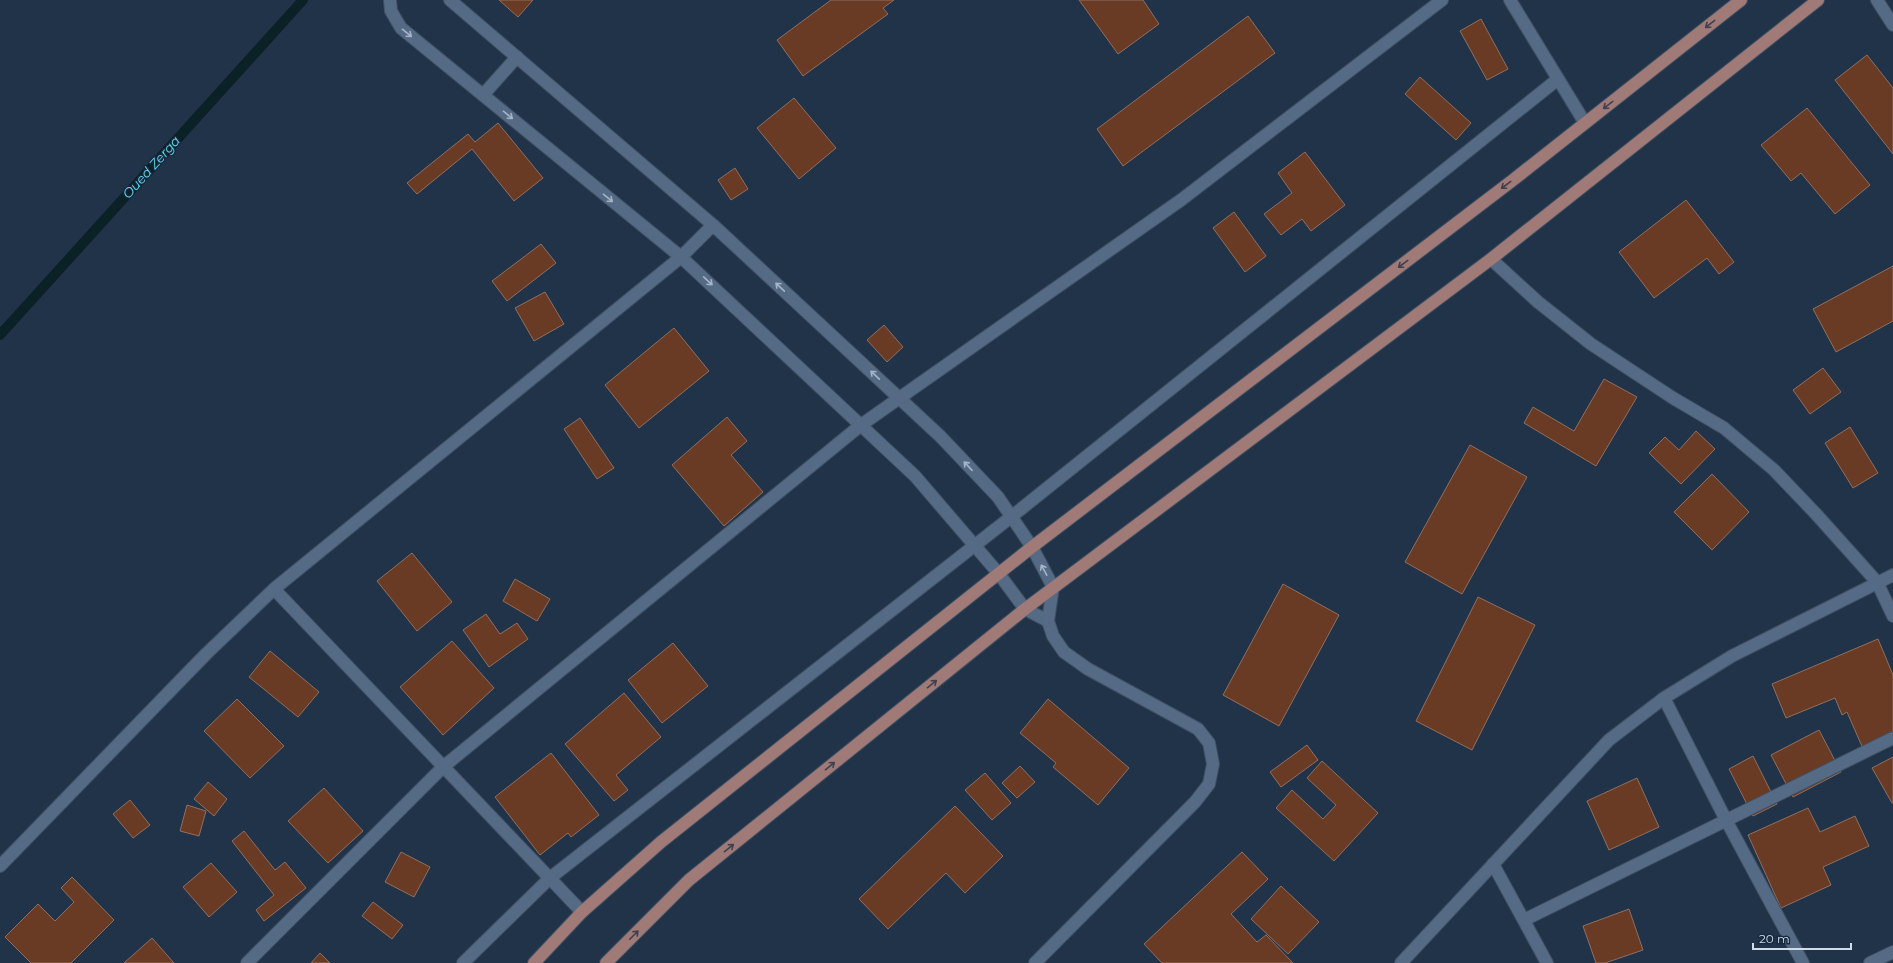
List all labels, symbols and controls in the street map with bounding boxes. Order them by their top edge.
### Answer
one-way arrow [1705,20,1716,28]
one-way arrow [401,29,412,38]
one-way arrow [1603,100,1614,109]
one-way arrow [502,111,513,120]
water label: Oued Zerga [119,132,183,202]
one-way arrow [1501,181,1512,190]
one-way arrow [603,193,614,202]
one-way arrow [1398,260,1409,268]
one-way arrow [702,277,713,286]
one-way arrow [775,282,785,291]
one-way arrow [870,370,880,380]
one-way arrow [964,461,973,471]
one-way arrow [1040,565,1048,577]
one-way arrow [926,680,937,689]
one-way arrow [825,762,836,770]
one-way arrow [724,843,735,852]
scale bar [1753,925,1851,951]
one-way arrow [629,930,639,940]
text: 20 m [1759,931,1790,946]

